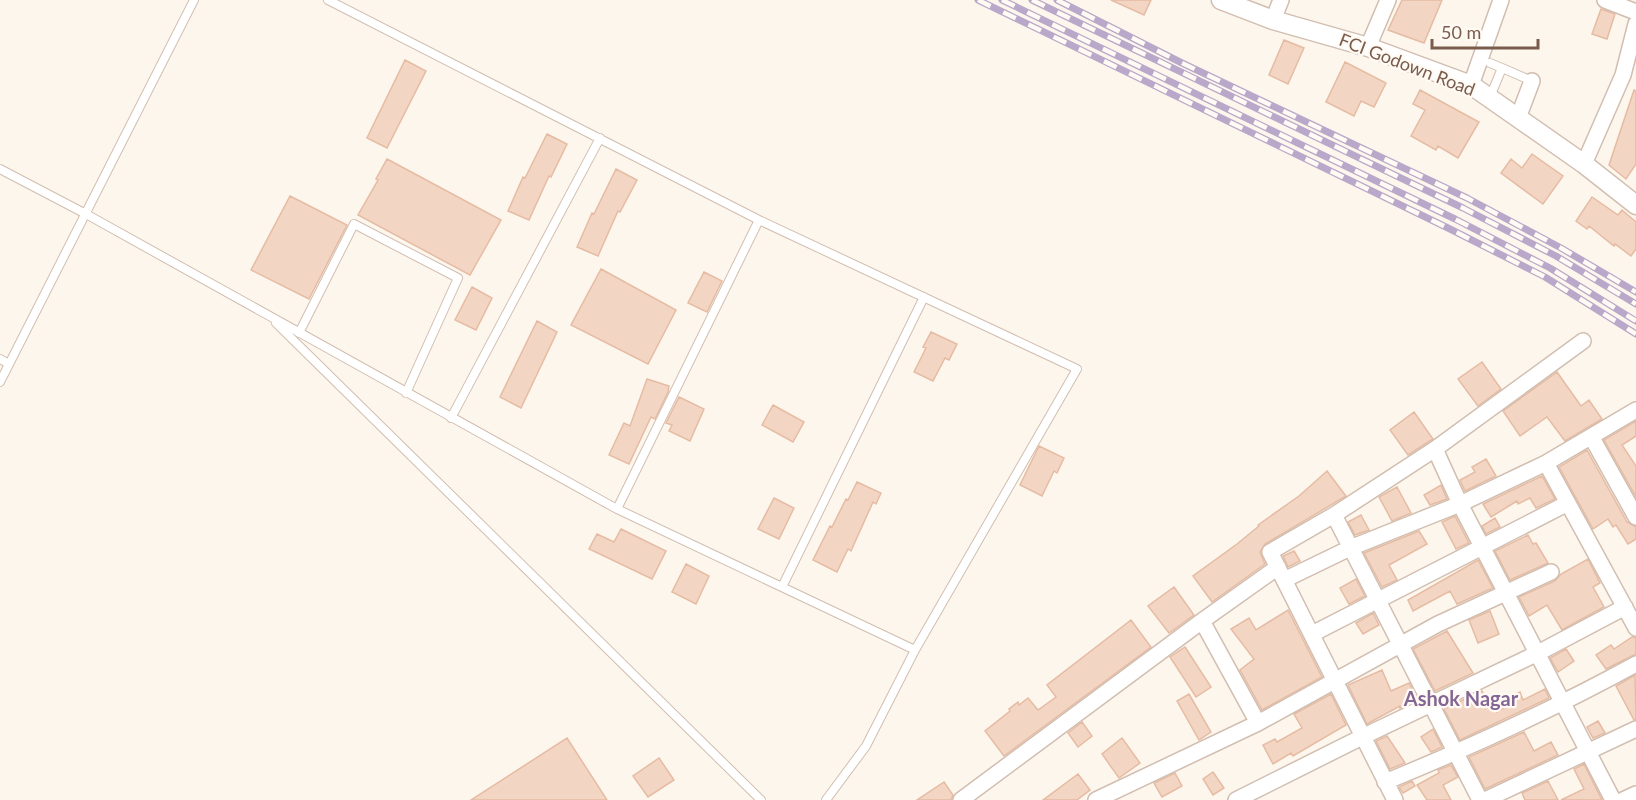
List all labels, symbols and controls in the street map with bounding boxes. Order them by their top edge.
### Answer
scale bar [1432,12,1538,50]
text: 50 m [1441,21,1481,43]
street label: FCI Godown Road [1336,28,1478,100]
district label: Ashok Nagar [1403,686,1519,710]

